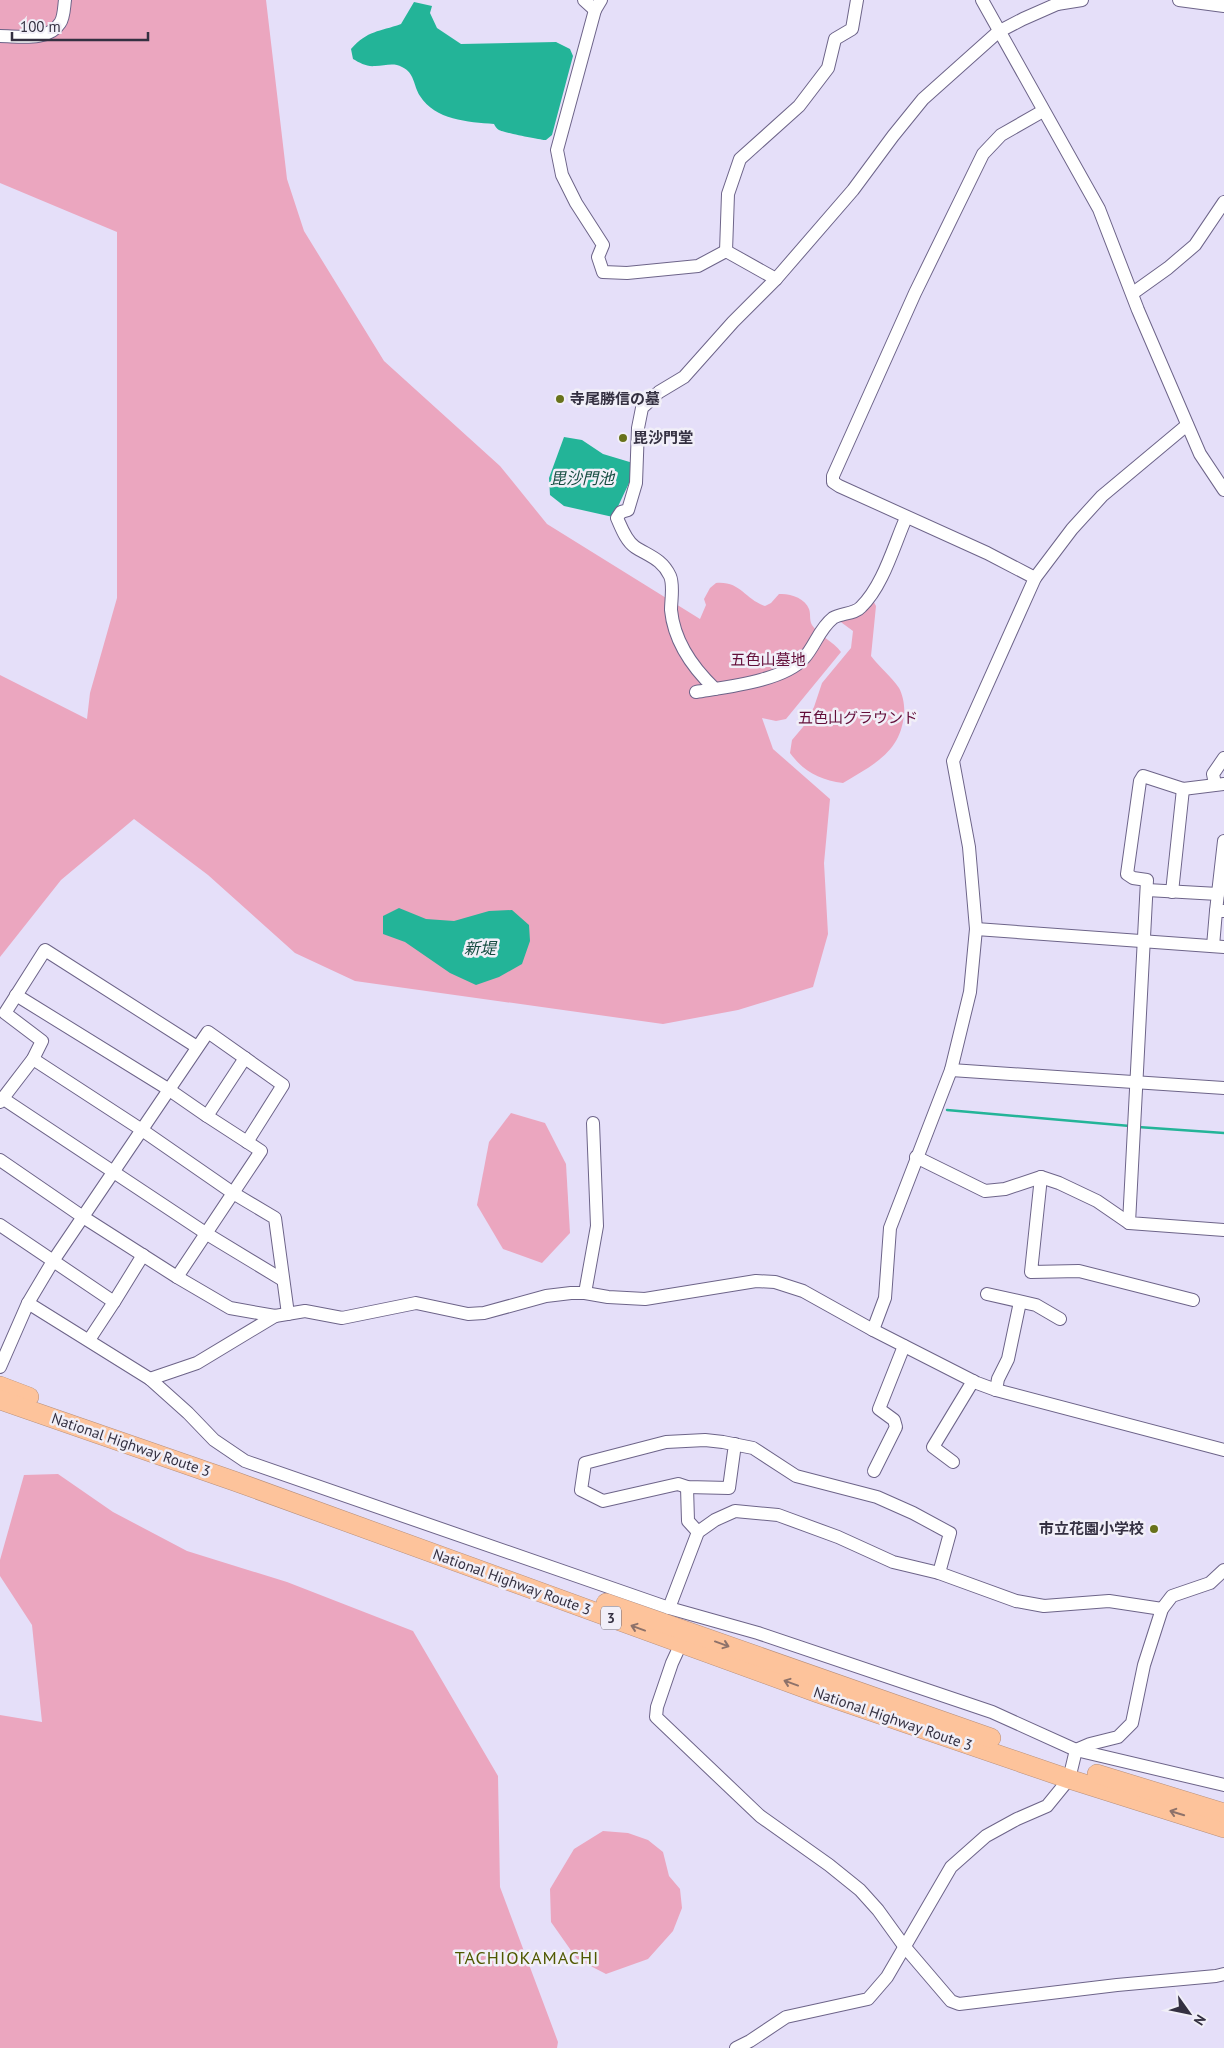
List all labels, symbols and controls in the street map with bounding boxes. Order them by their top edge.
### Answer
scale bar [12,10,149,42]
text: 100 m [20,17,61,36]
place label: 寺尾勝信の墓 [570,389,660,408]
marker: 寺尾勝信の墓 [554,393,566,405]
place label: 毘沙門堂 [633,428,693,447]
marker: 毘沙門堂 [617,432,629,444]
water label: 毘沙門池 [550,468,616,488]
park label: 五色山墓地 [730,650,806,669]
park label: 五色山グラウンド [798,708,918,727]
water label: 新堤 [464,938,498,958]
street label: National Highway Route 3 [49,1408,213,1481]
place label: 市立花園小学校 [1039,1519,1144,1538]
marker: 市立花園小学校 [1148,1523,1160,1535]
street label: National Highway Route 3 [430,1544,594,1619]
road number: 3 [601,1606,621,1630]
one-way arrow [631,1623,647,1632]
one-way arrow [713,1640,729,1649]
one-way arrow [784,1678,800,1687]
street label: National Highway Route 3 [811,1682,975,1755]
one-way arrow [1170,1808,1186,1818]
district label: TACHIOKAMACHI [455,1946,599,1969]
north arrow [1164,1988,1214,2038]
text: N [1190,2011,1210,2029]

